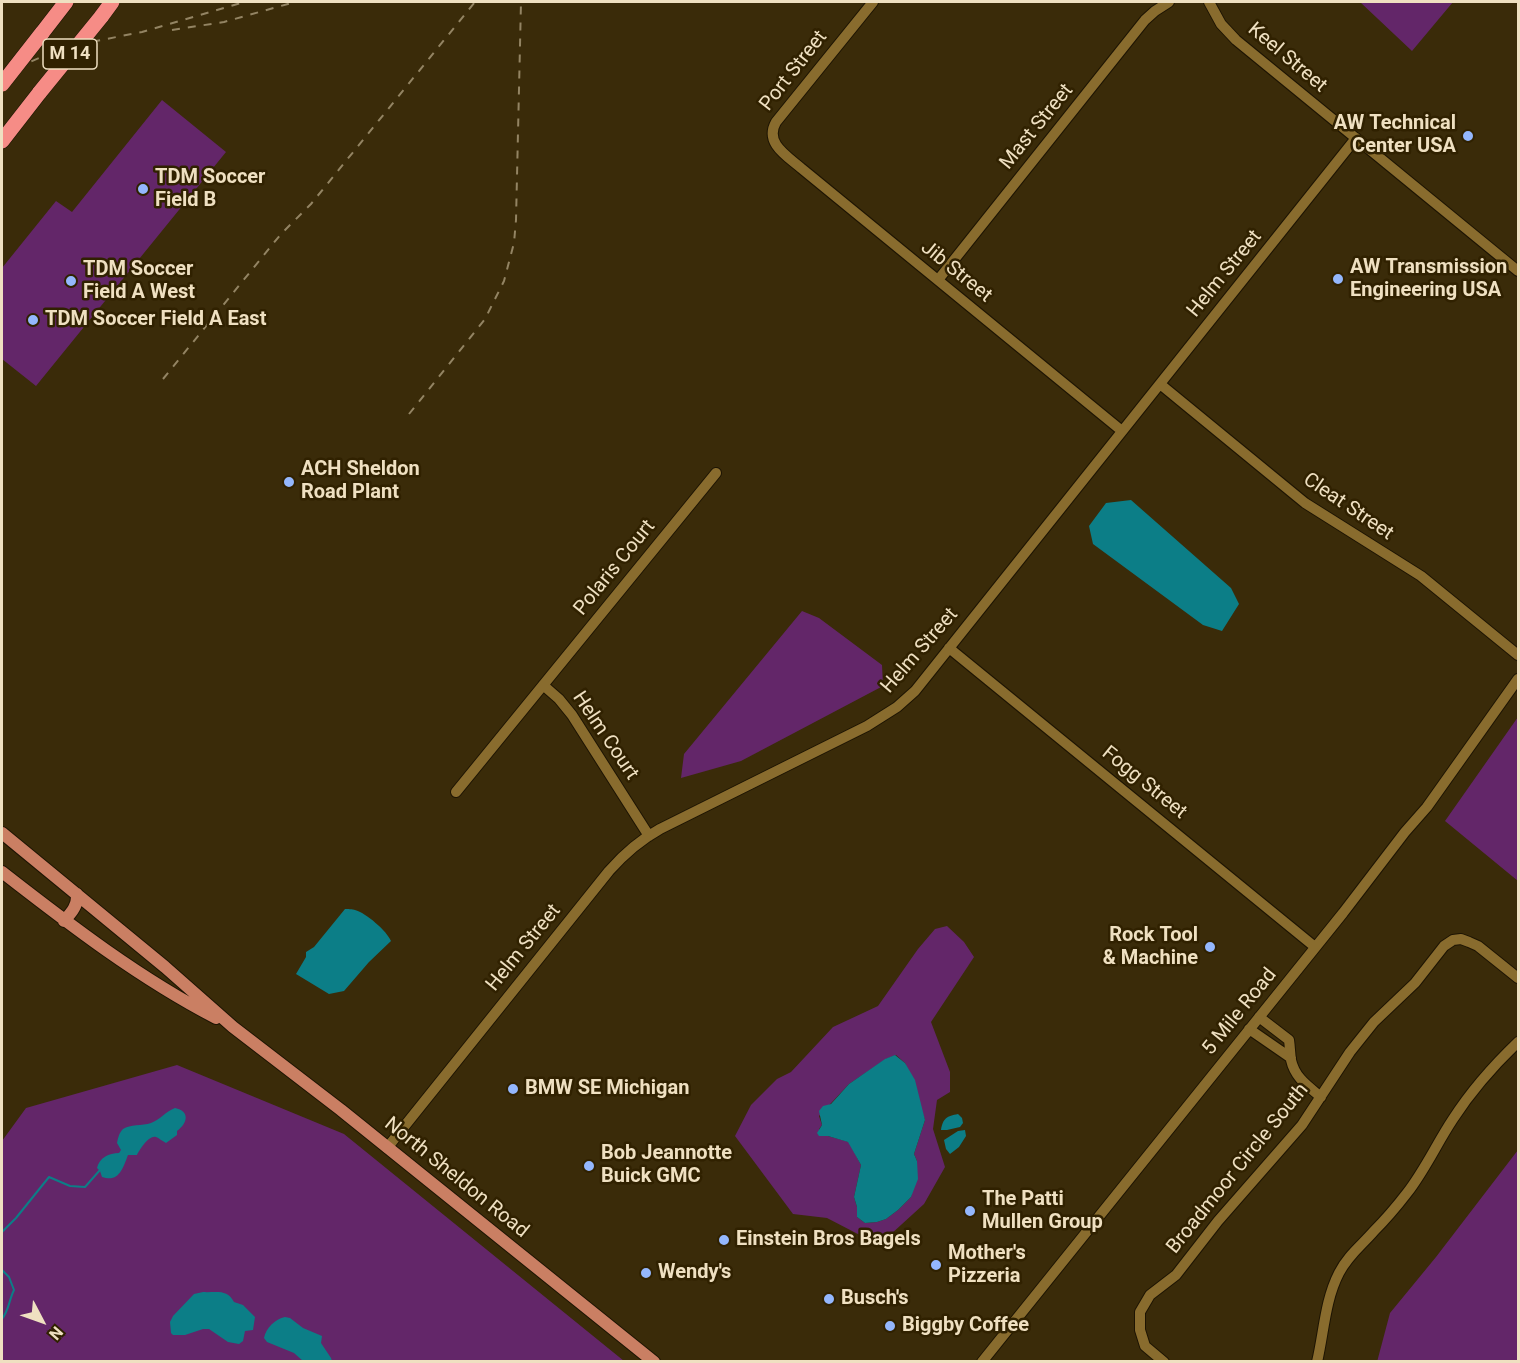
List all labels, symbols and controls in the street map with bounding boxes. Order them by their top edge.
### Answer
street label: Keel Street [1242,18,1332,98]
street label: Port Street [755,26,833,116]
road number: M 14 [43,39,97,69]
street label: Mast Street [995,79,1079,175]
place label: AW Technical Center USA [1334,112,1456,159]
marker: AW Technical Center USA [1461,129,1475,143]
place label: TDM Soccer Field B [155,166,265,213]
marker: TDM Soccer Field B [136,182,150,196]
street label: Helm Street [1183,226,1267,322]
street label: Jib Street [915,236,997,308]
place label: AW Transmission Engineering USA [1350,256,1507,303]
place label: TDM Soccer Field A West [83,258,195,305]
marker: AW Transmission Engineering USA [1331,272,1345,286]
marker: TDM Soccer Field A West [64,274,78,288]
place label: TDM Soccer Field A East [45,308,266,332]
marker: TDM Soccer Field A East [26,313,40,327]
place label: ACH Sheldon Road Plant [301,458,420,505]
street label: Cleat Street [1298,468,1398,546]
marker: ACH Sheldon Road Plant [282,475,296,489]
street label: Polaris Court [569,515,661,621]
street label: Helm Street [877,604,963,698]
street label: Helm Court [567,687,643,785]
street label: Fogg Street [1097,741,1191,825]
street label: Helm Street [482,900,566,996]
place label: Rock Tool & Machine [1103,924,1198,971]
marker: Rock Tool & Machine [1203,940,1217,954]
street label: 5 Mile Road [1198,964,1282,1060]
place label: BMW SE Michigan [525,1077,689,1101]
street label: Broadmoor Circle South [1162,1079,1314,1259]
marker: BMW SE Michigan [506,1082,520,1096]
street label: North Sheldon Road [379,1113,533,1243]
place label: Bob Jeannotte Buick GMC [601,1142,732,1189]
marker: Bob Jeannotte Buick GMC [582,1159,596,1173]
place label: The Patti Mullen Group [982,1188,1103,1235]
marker: The Patti Mullen Group [963,1204,977,1218]
place label: Einstein Bros Bagels [736,1228,921,1252]
marker: Einstein Bros Bagels [717,1233,731,1247]
place label: Mother's Pizzeria [948,1242,1026,1289]
marker: Mother's Pizzeria [929,1258,943,1272]
place label: Wendy's [658,1261,731,1285]
marker: Wendy's [639,1266,653,1280]
place label: Busch's [841,1287,909,1311]
north arrow [12,1291,72,1351]
marker: Busch's [822,1292,836,1306]
place label: Biggby Coffee [902,1314,1029,1338]
marker: Biggby Coffee [883,1319,897,1333]
text: N [45,1323,67,1344]

